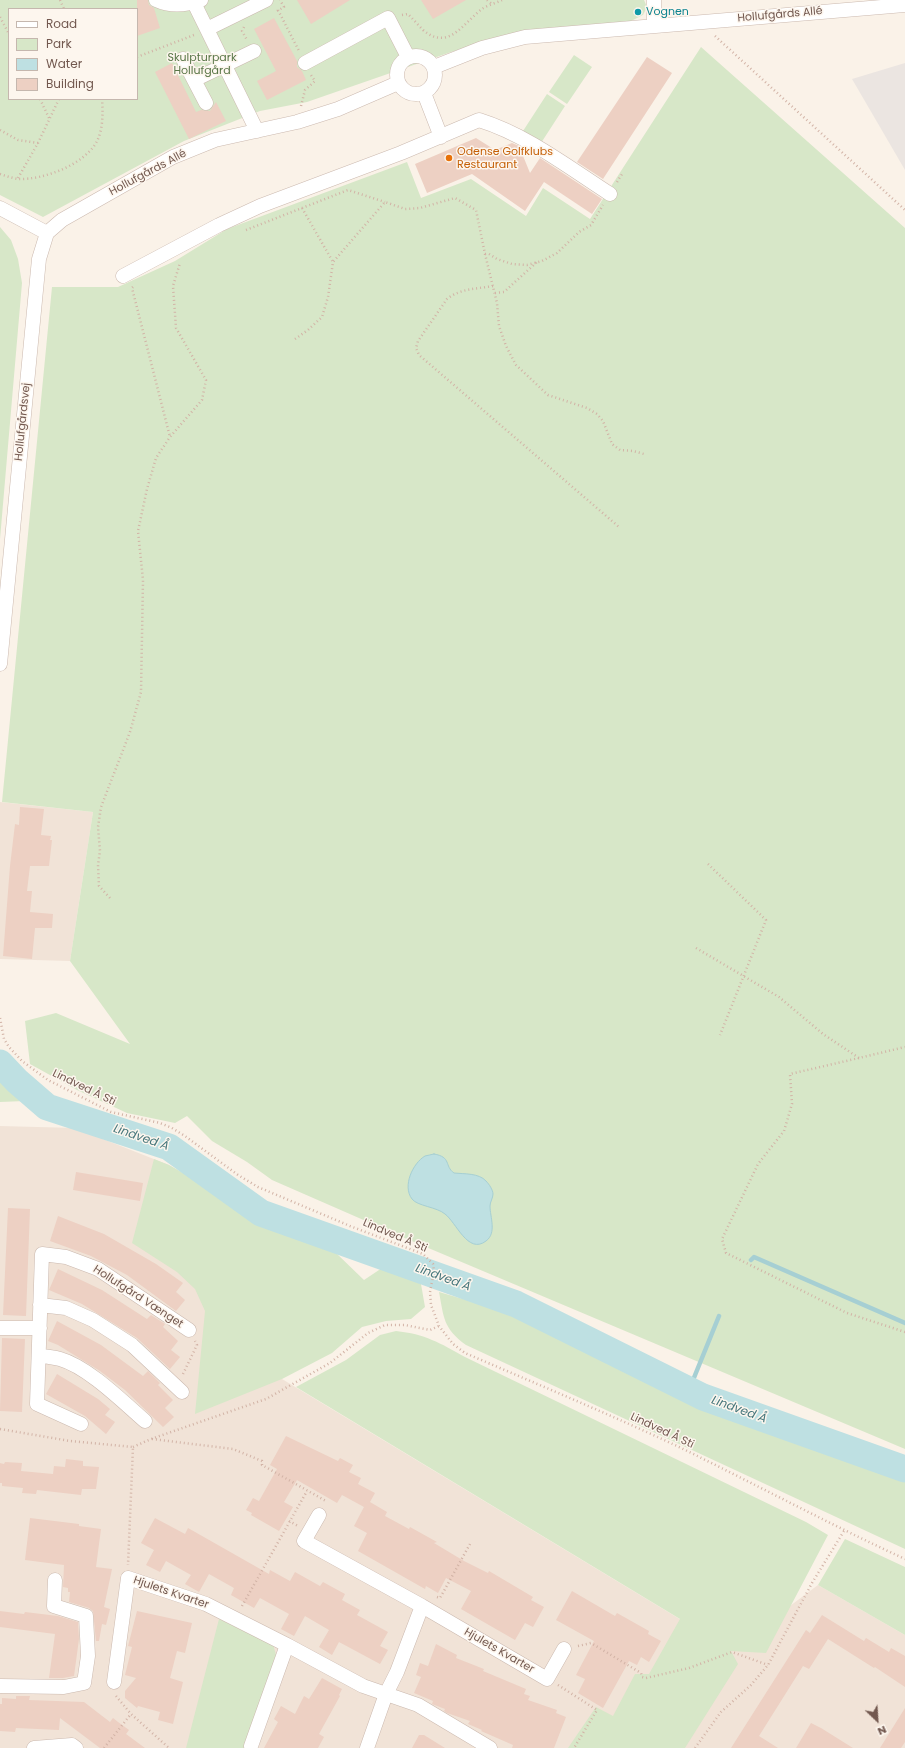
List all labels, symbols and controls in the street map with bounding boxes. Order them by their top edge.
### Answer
place label: Vognen [646,5,689,19]
street label: Hollufgårds Allé [737,5,823,25]
marker: Vognen [633,7,643,17]
legend [8,8,138,100]
text: Road [46,15,77,32]
text: Park [46,35,72,52]
park label: Skulpturpark Hollufgård [167,51,237,77]
text: Water [46,55,82,72]
text: Building [46,75,94,92]
place label: Odense Golfklubs Restaurant [457,145,553,171]
street label: Hollufgårds Allé [107,147,189,199]
marker: Odense Golfklubs Restaurant [444,153,454,163]
street label: Hollufgårdsvej [12,382,34,462]
street label: Lindved Å Sti [50,1067,118,1109]
water label: Lindved Å [111,1122,171,1154]
street label: Lindved Å Sti [361,1216,429,1256]
water label: Lindved Å [413,1261,473,1295]
street label: Hollufgård Vænget [90,1263,186,1331]
water label: Lindved Å [709,1393,769,1427]
street label: Lindved Å Sti [628,1410,696,1452]
street label: Hjulets Kvarter [132,1574,210,1612]
street label: Hjulets Kvarter [462,1626,536,1676]
north arrow [857,1700,897,1740]
text: N [875,1722,889,1740]

